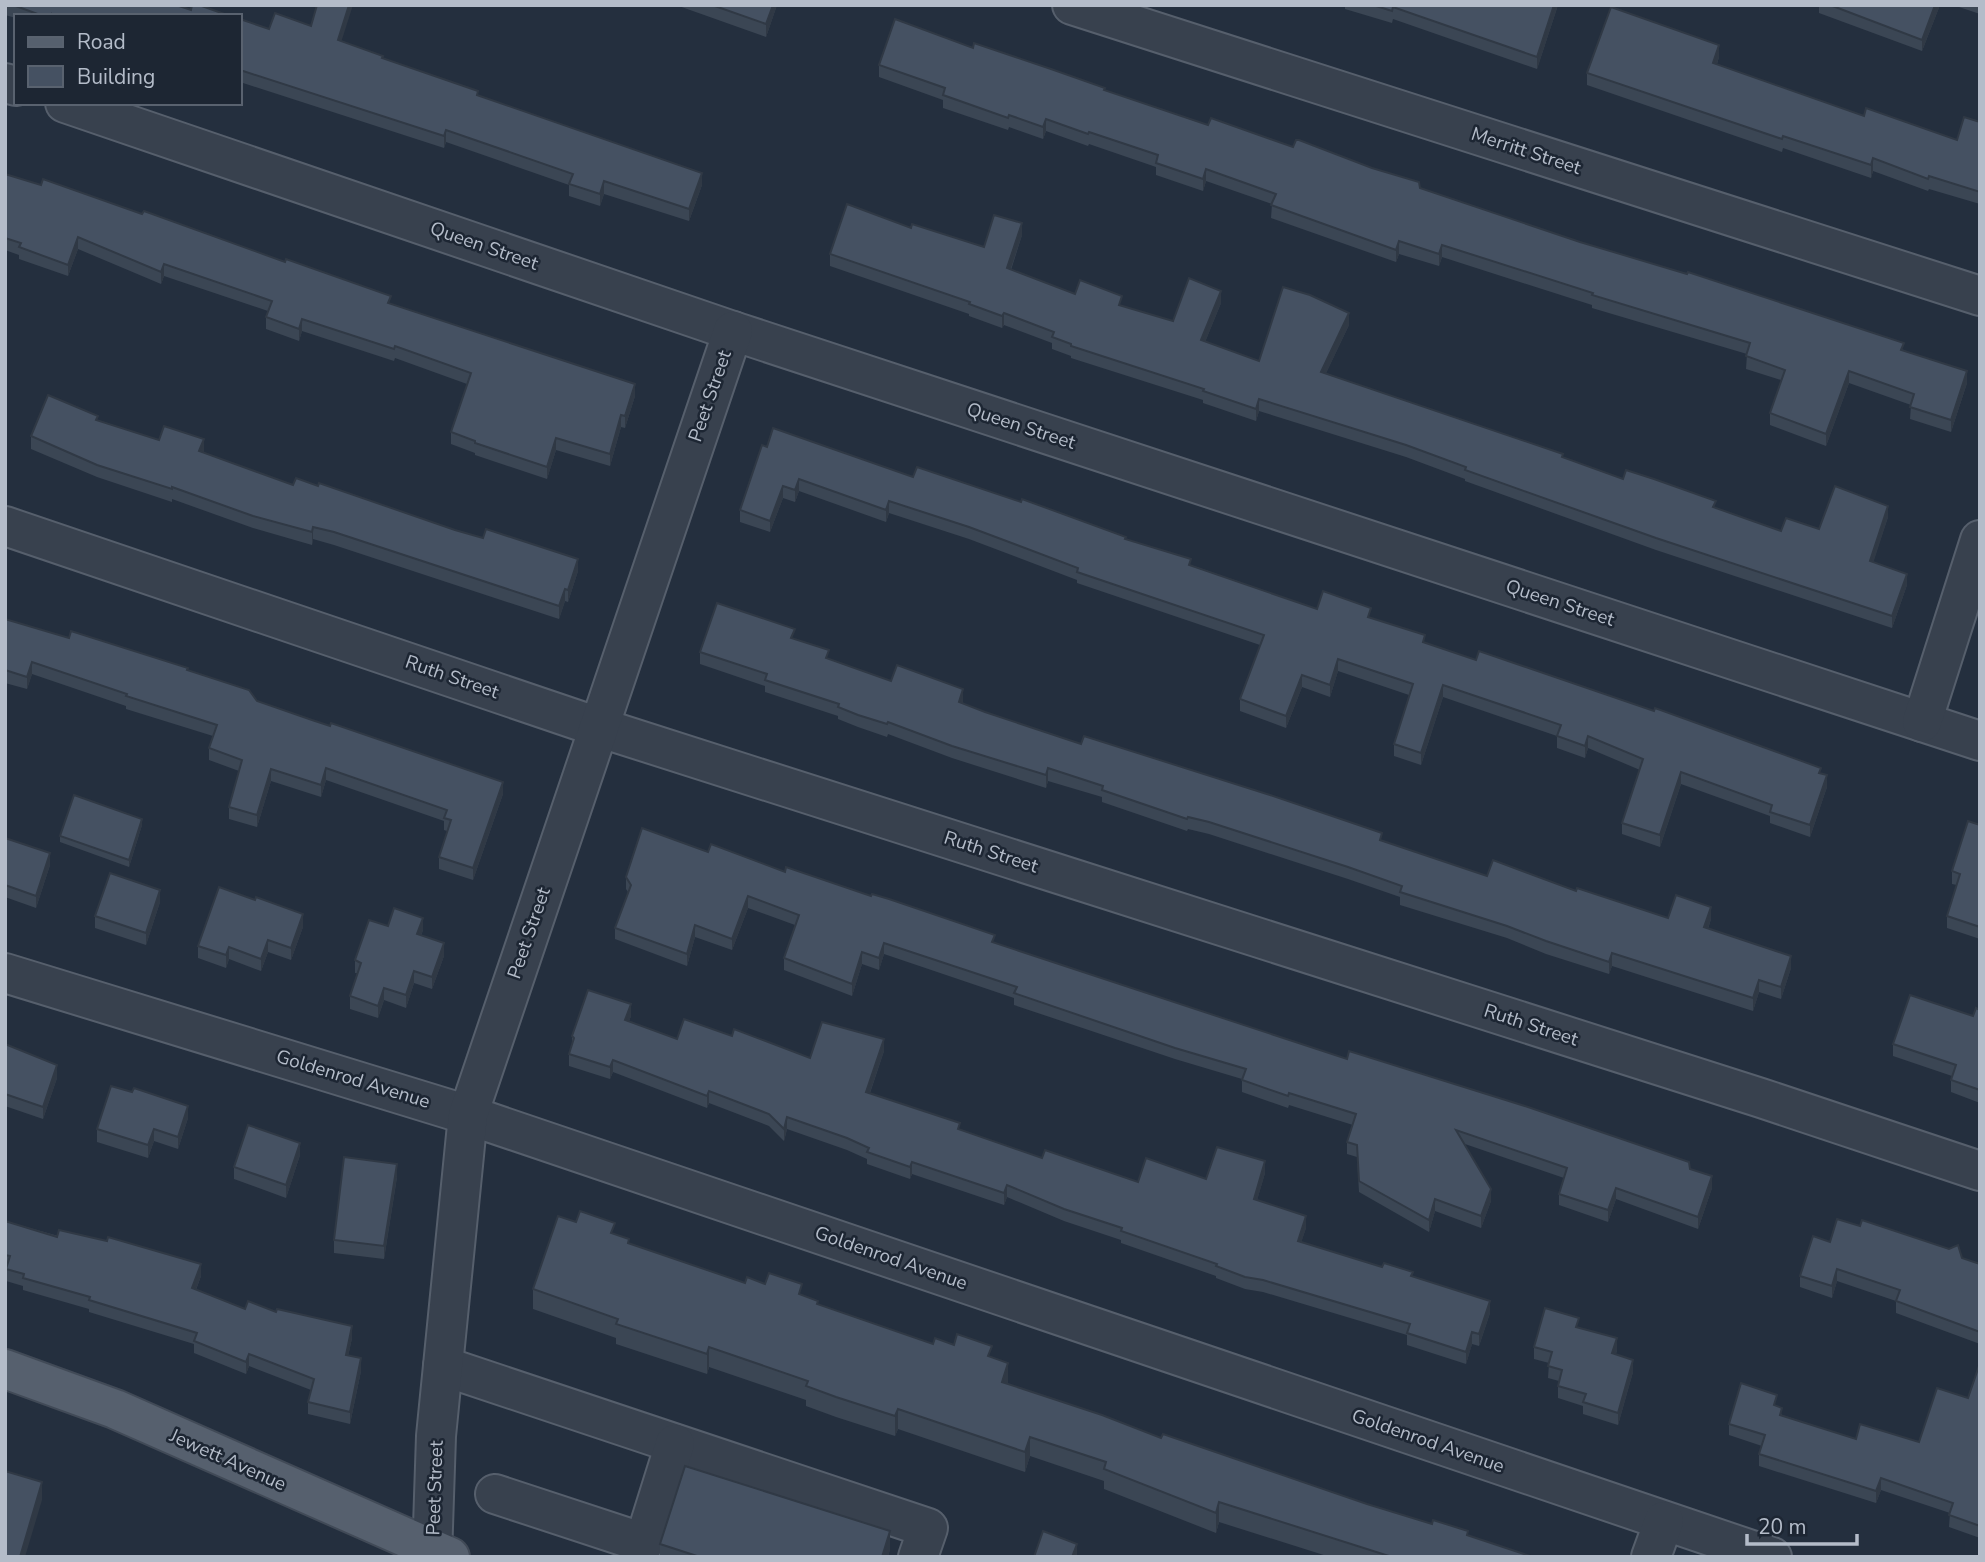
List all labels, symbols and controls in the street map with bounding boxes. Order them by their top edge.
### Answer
legend [14,14,242,105]
text: Road [77,28,126,56]
text: Building [77,63,155,91]
street label: Merritt Street [1468,121,1585,181]
street label: Queen Street [426,215,542,277]
street label: Peet Street [682,346,738,445]
street label: Queen Street [963,396,1079,456]
street label: Queen Street [1502,573,1618,633]
street label: Ruth Street [402,649,503,705]
street label: Ruth Street [941,825,1042,880]
street label: Peet Street [501,883,557,982]
street label: Ruth Street [1481,998,1582,1053]
street label: Goldenrod Avenue [273,1043,433,1115]
street label: Goldenrod Avenue [811,1220,971,1296]
street label: Goldenrod Avenue [1348,1403,1508,1479]
street label: Jewett Avenue [165,1422,290,1497]
street label: Peet Street [420,1440,450,1536]
scale bar [1747,1502,1857,1546]
text: 20 m [1758,1513,1807,1541]

